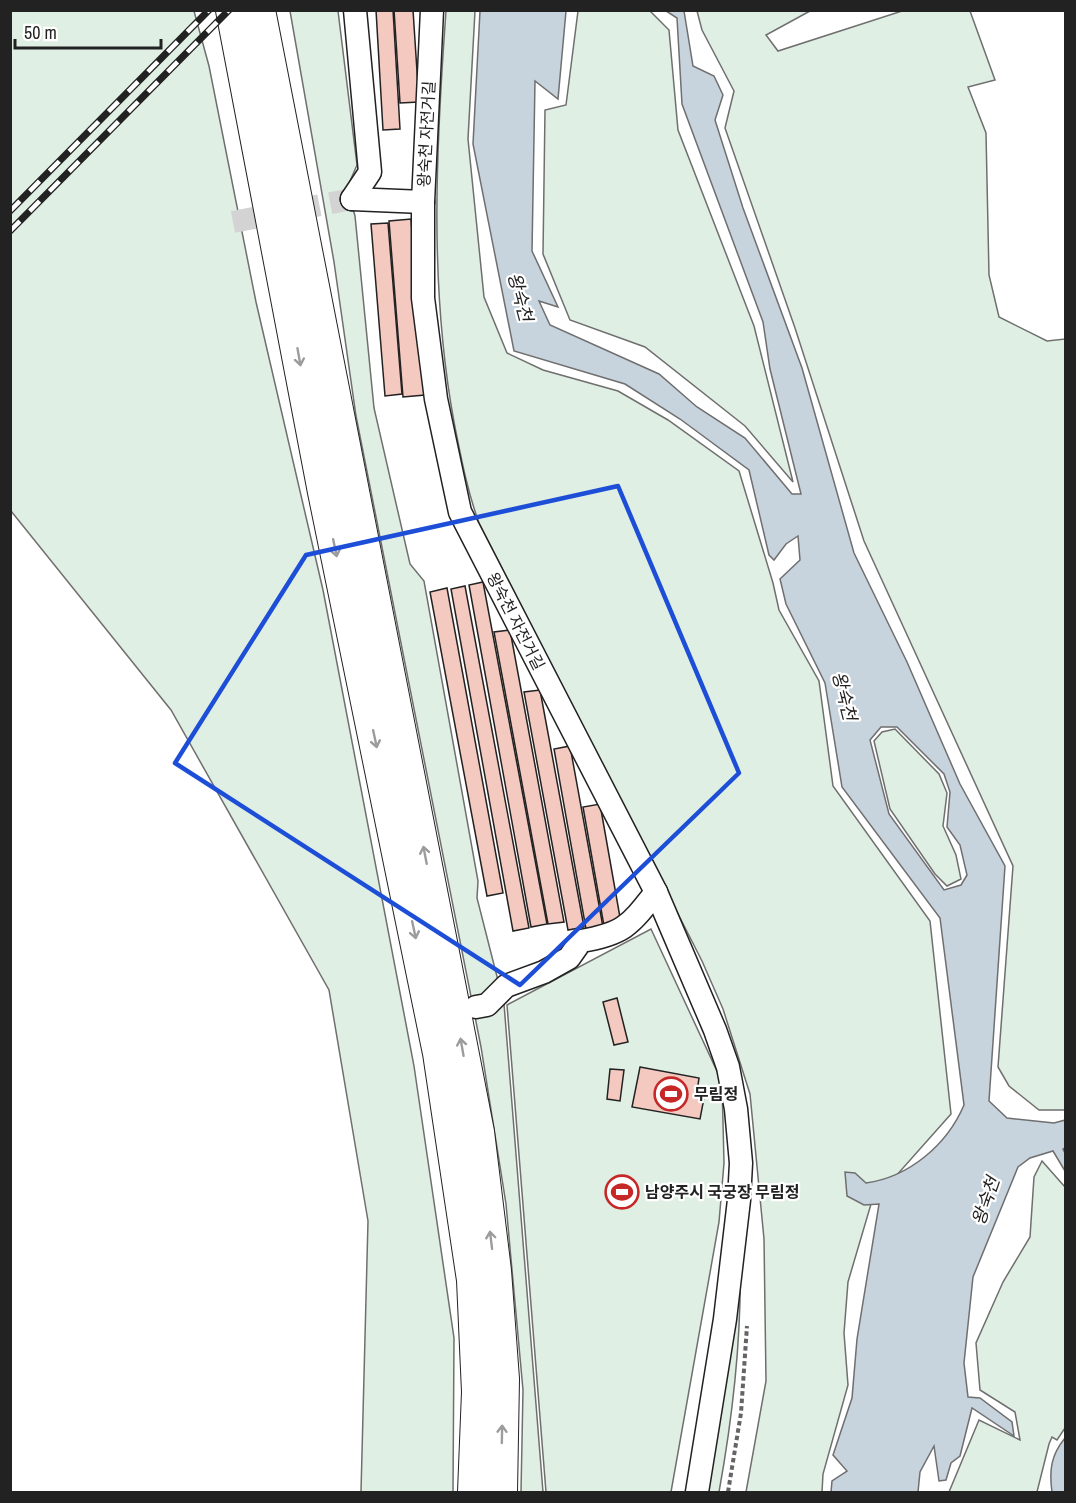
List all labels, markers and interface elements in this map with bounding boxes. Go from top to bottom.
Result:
scale bar [15,12,160,50]
text: 50 m [24,20,57,45]
street label: 왕숙천 자전거길 [412,80,440,188]
water label: 왕숙천 [502,270,540,326]
one-way arrow [294,346,305,366]
one-way arrow [330,538,342,557]
street label: 왕숙천 자전거길 [482,568,550,674]
water label: 왕숙천 [826,669,863,725]
one-way arrow [370,729,381,748]
one-way arrow [419,846,430,866]
one-way arrow [409,920,420,939]
one-way arrow [456,1037,467,1057]
sports icon: 무림정 [653,1076,689,1112]
place label: 무림정 [694,1083,738,1105]
water label: 왕숙천 [966,1171,1006,1228]
sports icon: 남양주시 국궁장 무림정 [604,1174,640,1210]
place label: 남양주시 국궁장 무림정 [645,1181,800,1203]
one-way arrow [485,1230,496,1250]
one-way arrow [496,1425,508,1445]

